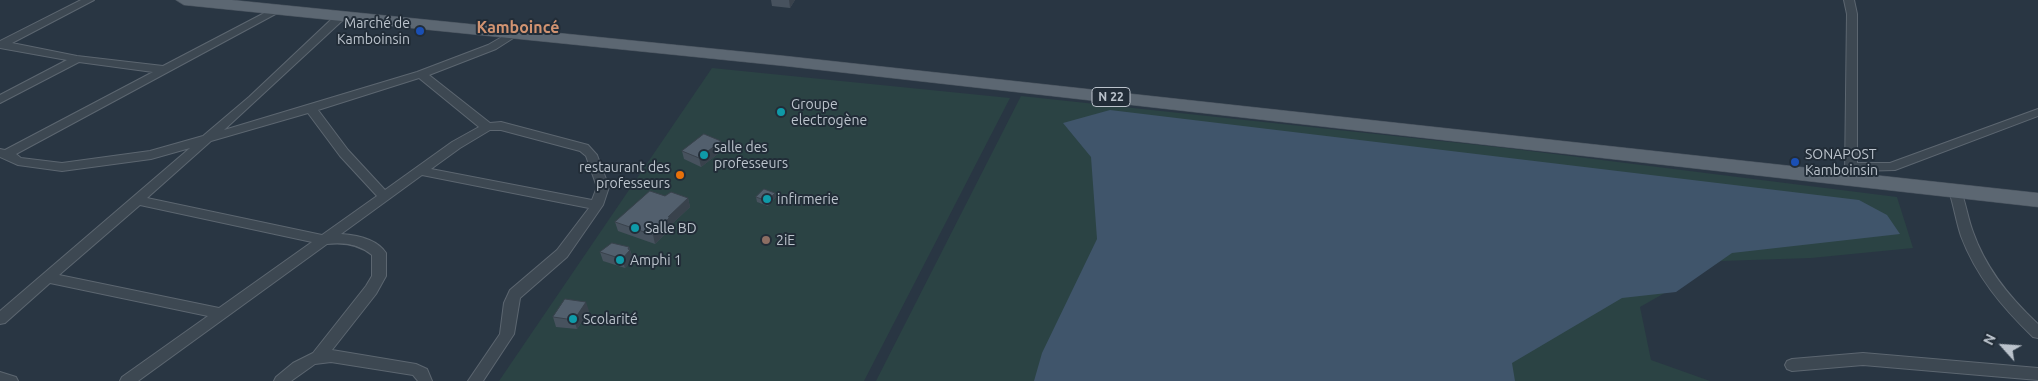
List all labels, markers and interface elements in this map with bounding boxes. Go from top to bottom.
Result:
place label: Marché de Kamboinsin [337,15,410,48]
district label: Kamboincé [477,18,559,38]
marker: Marché de Kamboinsin [414,25,426,37]
road number: N 22 [1092,88,1130,106]
place label: Groupe electrogène [791,96,867,128]
marker: Groupe electrogène [775,106,787,118]
place label: salle des professeurs [714,139,788,172]
place label: SONAPOST Kamboinsin [1805,146,1878,178]
marker: salle des professeurs [698,149,710,161]
marker: SONAPOST Kamboinsin [1789,156,1801,168]
place label: restaurant des professeurs [579,159,670,192]
marker: restaurant des professeurs [674,169,686,181]
place label: infirmerie [777,191,839,207]
marker: infirmerie [761,193,773,205]
place label: Salle BD [645,220,697,236]
marker: Salle BD [629,222,641,234]
place label: 2iE [776,232,795,248]
marker: 2iE [760,234,772,246]
place label: Amphi 1 [630,252,682,268]
marker: Amphi 1 [614,254,626,266]
place label: Scolarité [583,311,638,327]
marker: Scolarité [567,313,579,325]
north arrow [1978,321,2028,371]
text: N [1980,331,1999,348]

